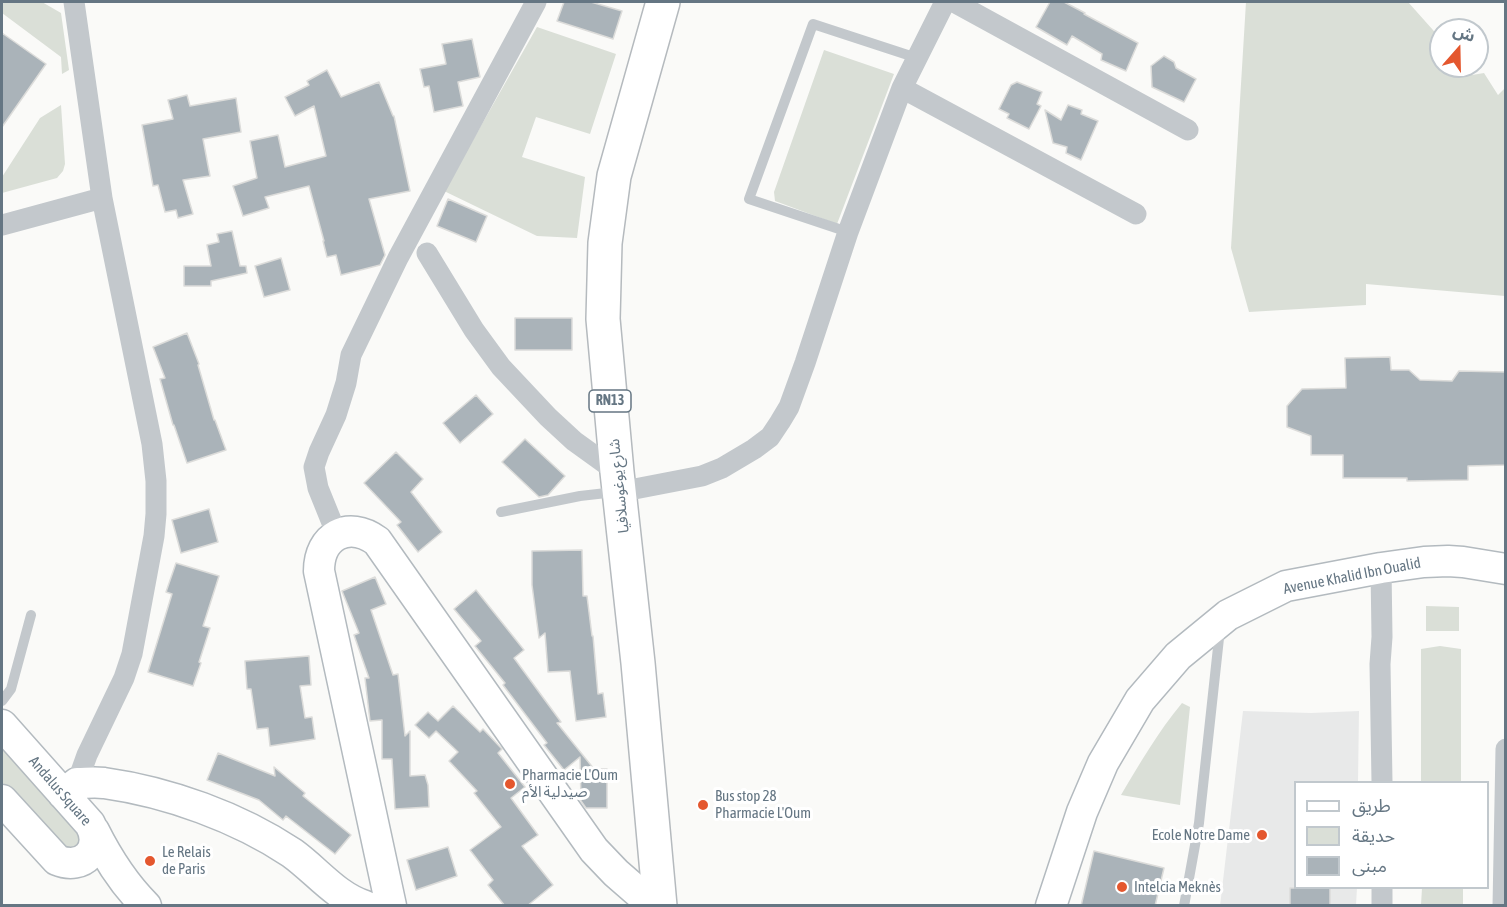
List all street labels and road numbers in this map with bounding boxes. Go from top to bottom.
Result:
road number: RN13 [589,390,631,412]
street label: شارع يوغوسلافيا [605,438,633,534]
street label: Avenue Khalid Ibn Oualid [1282,554,1422,598]
street label: Andalus Square [25,753,95,829]

